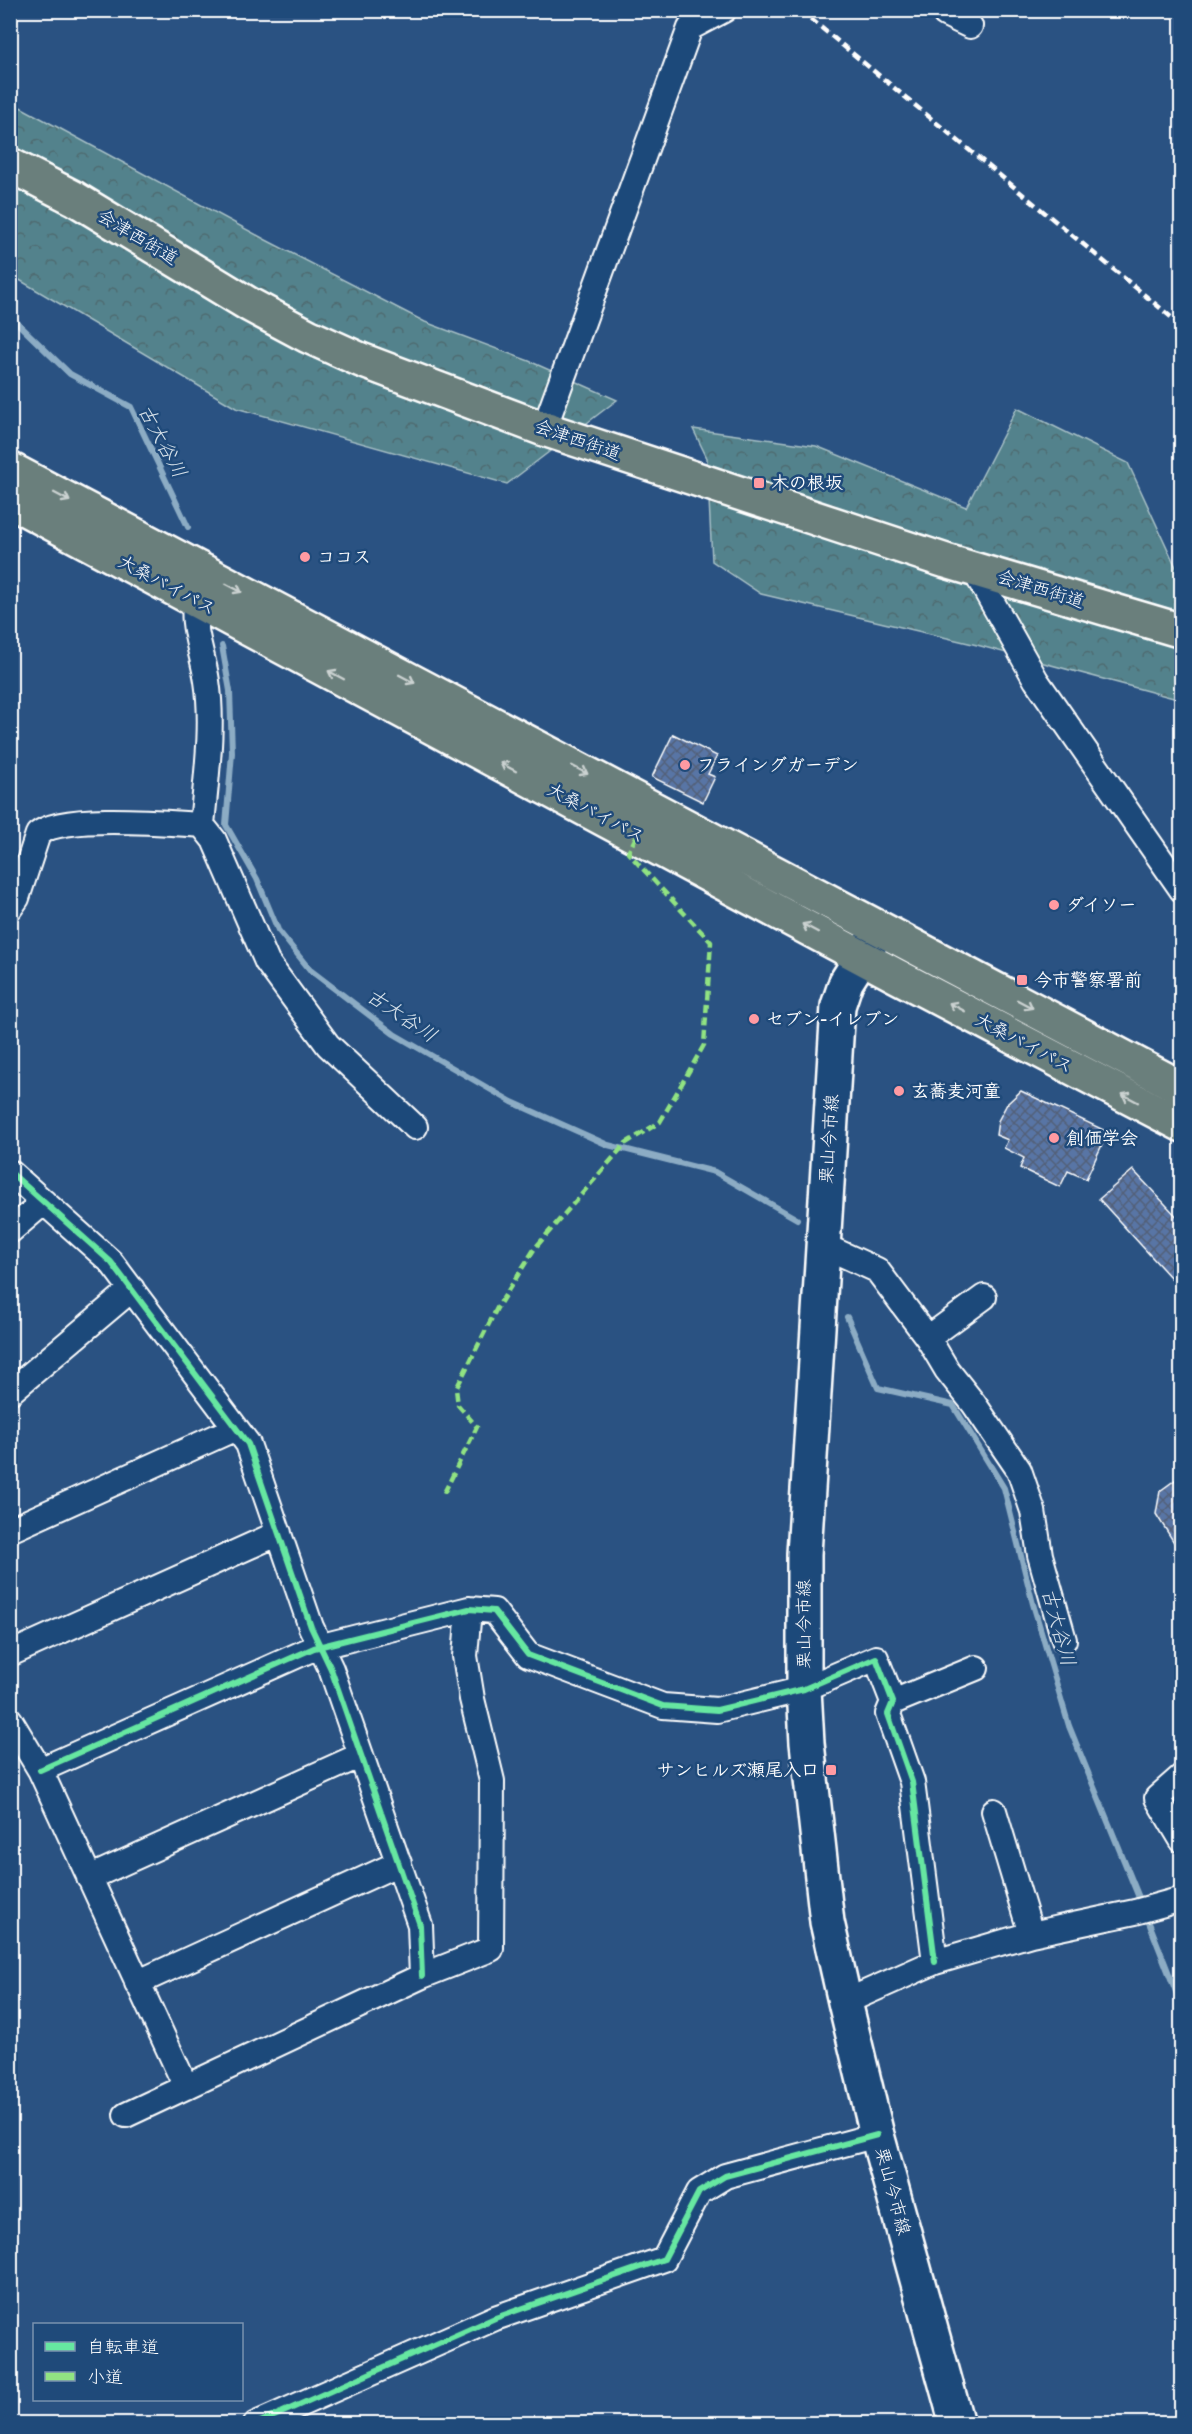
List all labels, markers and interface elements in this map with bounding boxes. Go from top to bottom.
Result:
street label: 会津西街道 [94,205,182,270]
water label: 古大谷川 [134,401,191,482]
street label: 会津西街道 [532,416,624,465]
place label: 木の根坂 [771,473,843,494]
marker: 木の根坂 [752,476,766,490]
one-way arrow [53,491,71,503]
place label: ココス [317,547,371,568]
marker: ココス [298,550,312,564]
street label: 大桑バイパス [114,551,219,620]
street label: 会津西街道 [995,566,1087,613]
one-way arrow [225,583,243,594]
one-way arrow [328,669,345,681]
one-way arrow [398,673,415,685]
place label: フライングガーデン [697,755,859,776]
marker: フライングガーデン [678,758,692,772]
one-way arrow [500,760,518,772]
one-way arrow [570,764,588,776]
street label: 大桑バイパス [543,779,648,848]
place label: ダイソー [1066,895,1136,916]
marker: ダイソー [1047,898,1061,912]
one-way arrow [802,922,819,934]
place label: 今市警察署前 [1034,970,1142,991]
marker: 今市警察署前 [1015,973,1029,987]
water label: 古大谷川 [362,984,441,1047]
one-way arrow [1016,998,1033,1010]
one-way arrow [948,1001,966,1013]
place label: セブン-イレブン [766,1009,899,1030]
street label: 大桑バイパス [971,1009,1076,1078]
marker: セブン-イレブン [747,1012,761,1026]
place label: 玄蕎麦河童 [911,1081,1001,1102]
marker: 玄蕎麦河童 [892,1084,906,1098]
one-way arrow [1121,1091,1139,1103]
street label: 栗山今市線 [816,1093,843,1185]
place label: 創価学会 [1066,1128,1138,1149]
marker: 創価学会 [1047,1131,1061,1145]
street label: 栗山今市線 [794,1579,815,1669]
water label: 古大谷川 [1037,1586,1080,1669]
place label: サンヒルズ瀬尾入口 [657,1760,819,1781]
marker: サンヒルズ瀬尾入口 [824,1763,838,1777]
street label: 栗山今市線 [871,2145,914,2237]
legend [33,2323,243,2401]
text: 自転車道 [87,2337,159,2358]
text: 小道 [87,2367,123,2388]

